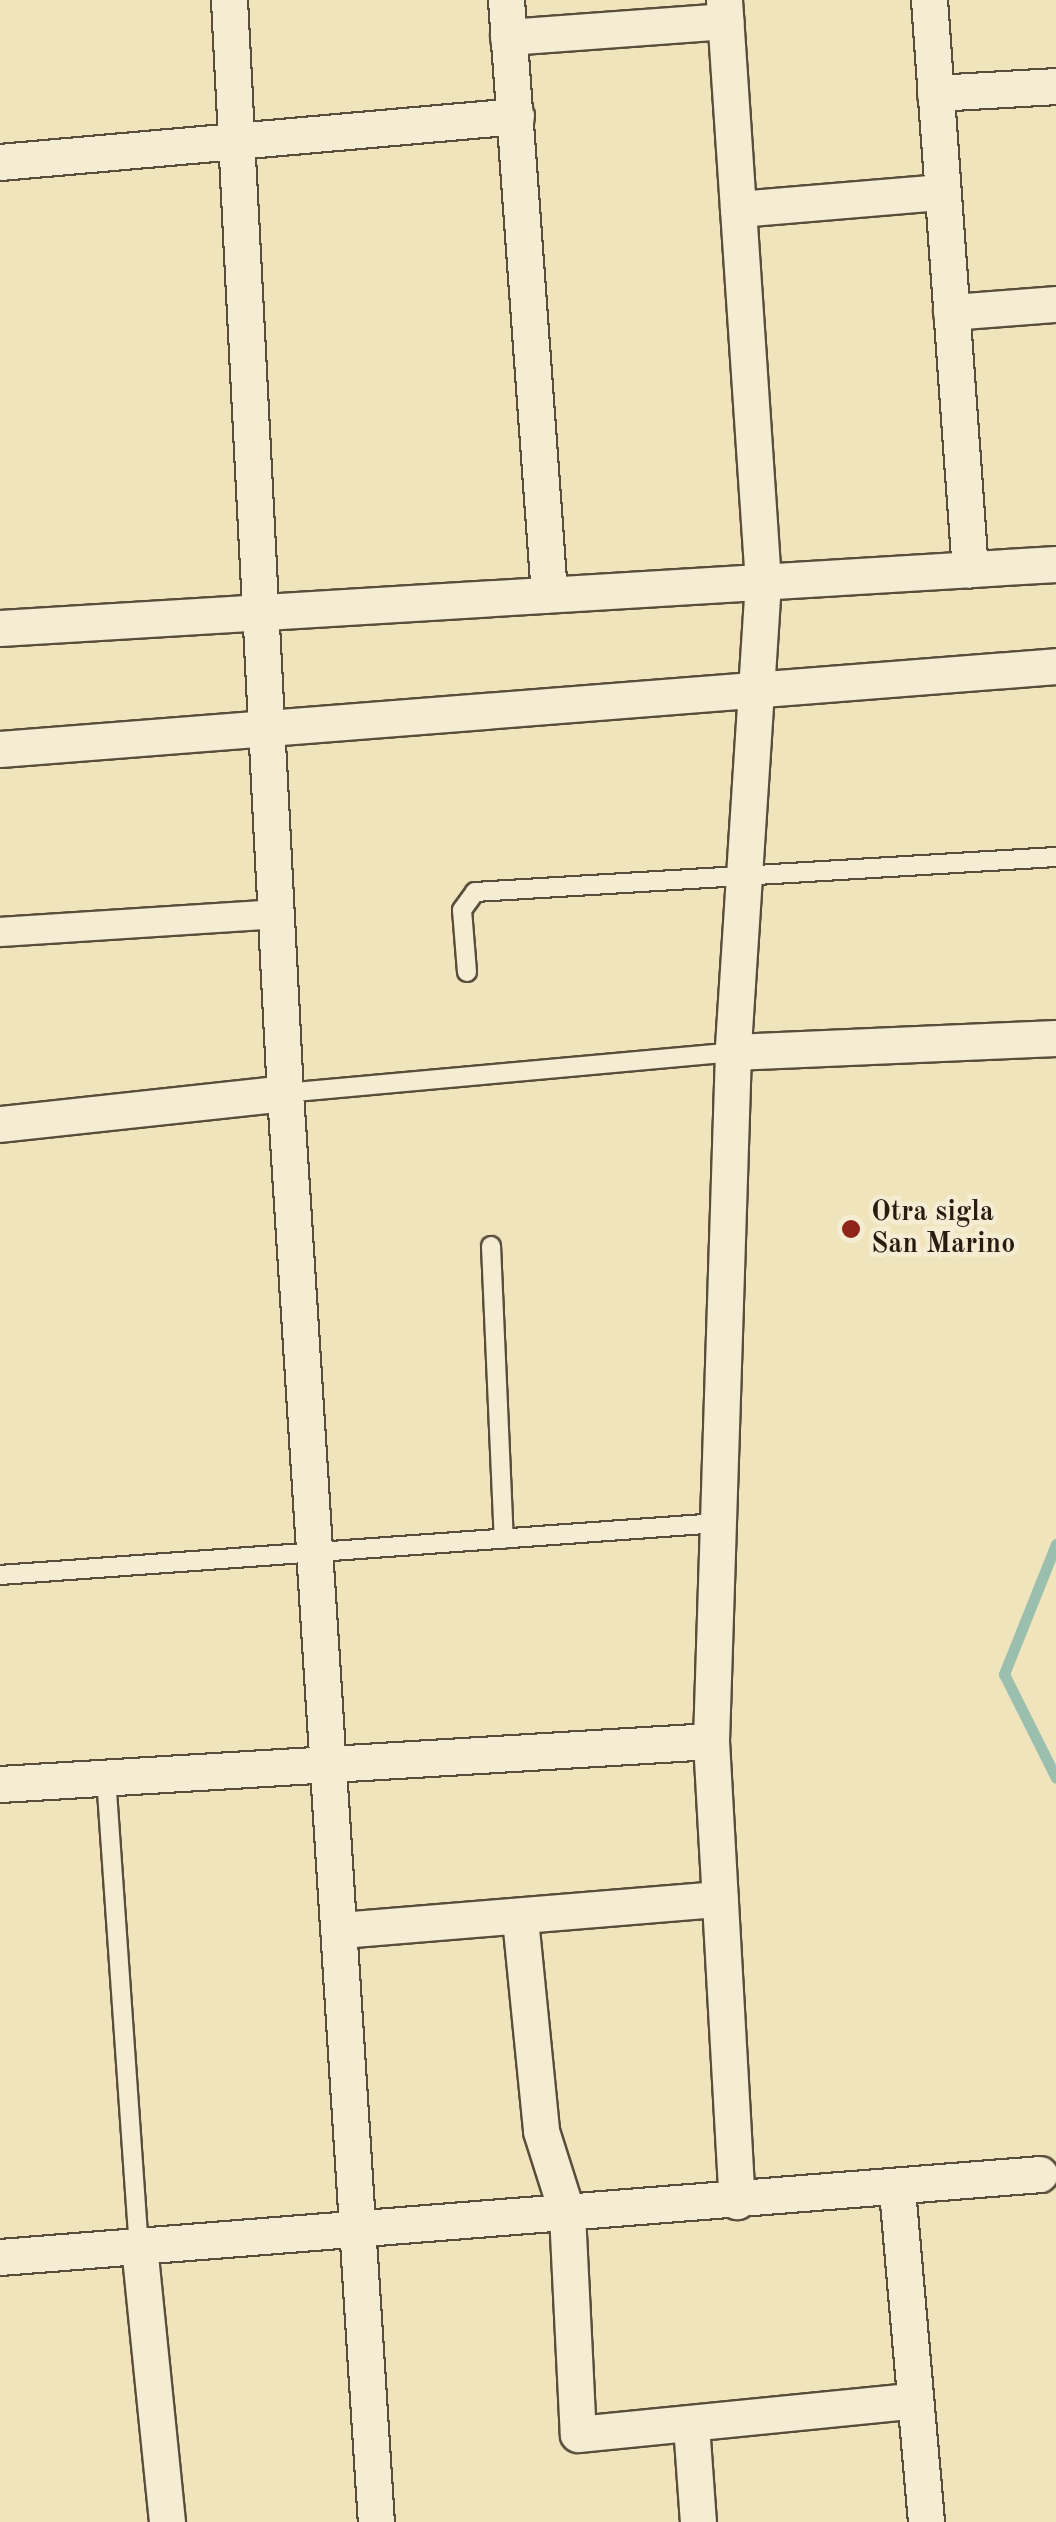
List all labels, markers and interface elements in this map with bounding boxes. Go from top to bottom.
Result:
place label: Otra sigla San Marino [871,1196,1015,1262]
marker: Otra sigla San Marino [840,1218,862,1240]

